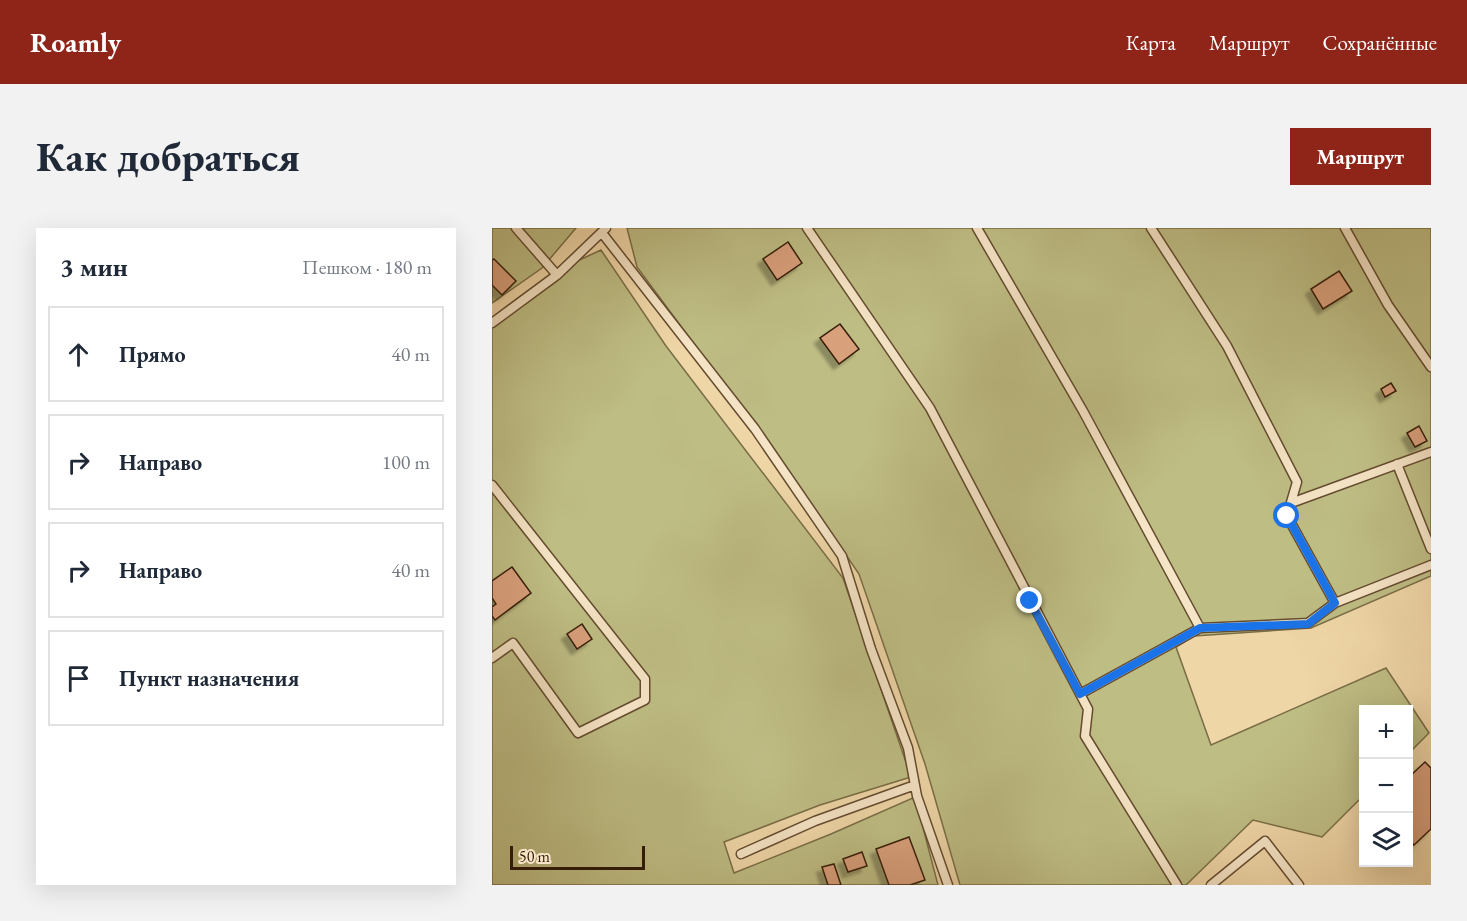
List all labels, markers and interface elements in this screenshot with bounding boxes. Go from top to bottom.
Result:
text: Roamly [30,24,121,60]
text: Карта [1126,29,1176,56]
text: Маршрут [1209,29,1290,56]
text: Сохранённые [1323,29,1437,56]
button: Маршрут [1290,128,1431,185]
text: Как добраться [36,129,300,184]
text: 3 мин [60,250,128,284]
text: Пешком · 180 m [302,254,432,280]
icon: ahead [62,338,95,371]
text: Прямо [119,340,186,369]
text: 40 m [391,341,430,367]
icon: right [62,446,95,479]
text: Направо [119,448,202,477]
text: 100 m [382,449,430,475]
route start [1273,502,1299,528]
icon: right [62,554,95,587]
text: Направо [119,556,202,585]
text: 40 m [391,557,430,583]
route end [1016,587,1042,613]
icon: arrive [62,662,95,695]
text: Пункт назначения [119,664,299,693]
map controls [1359,705,1413,867]
button: + [1359,705,1413,759]
button: − [1359,759,1413,813]
button: layers [1359,813,1413,867]
scale bar [510,843,645,870]
text: 50 m [519,846,550,867]

